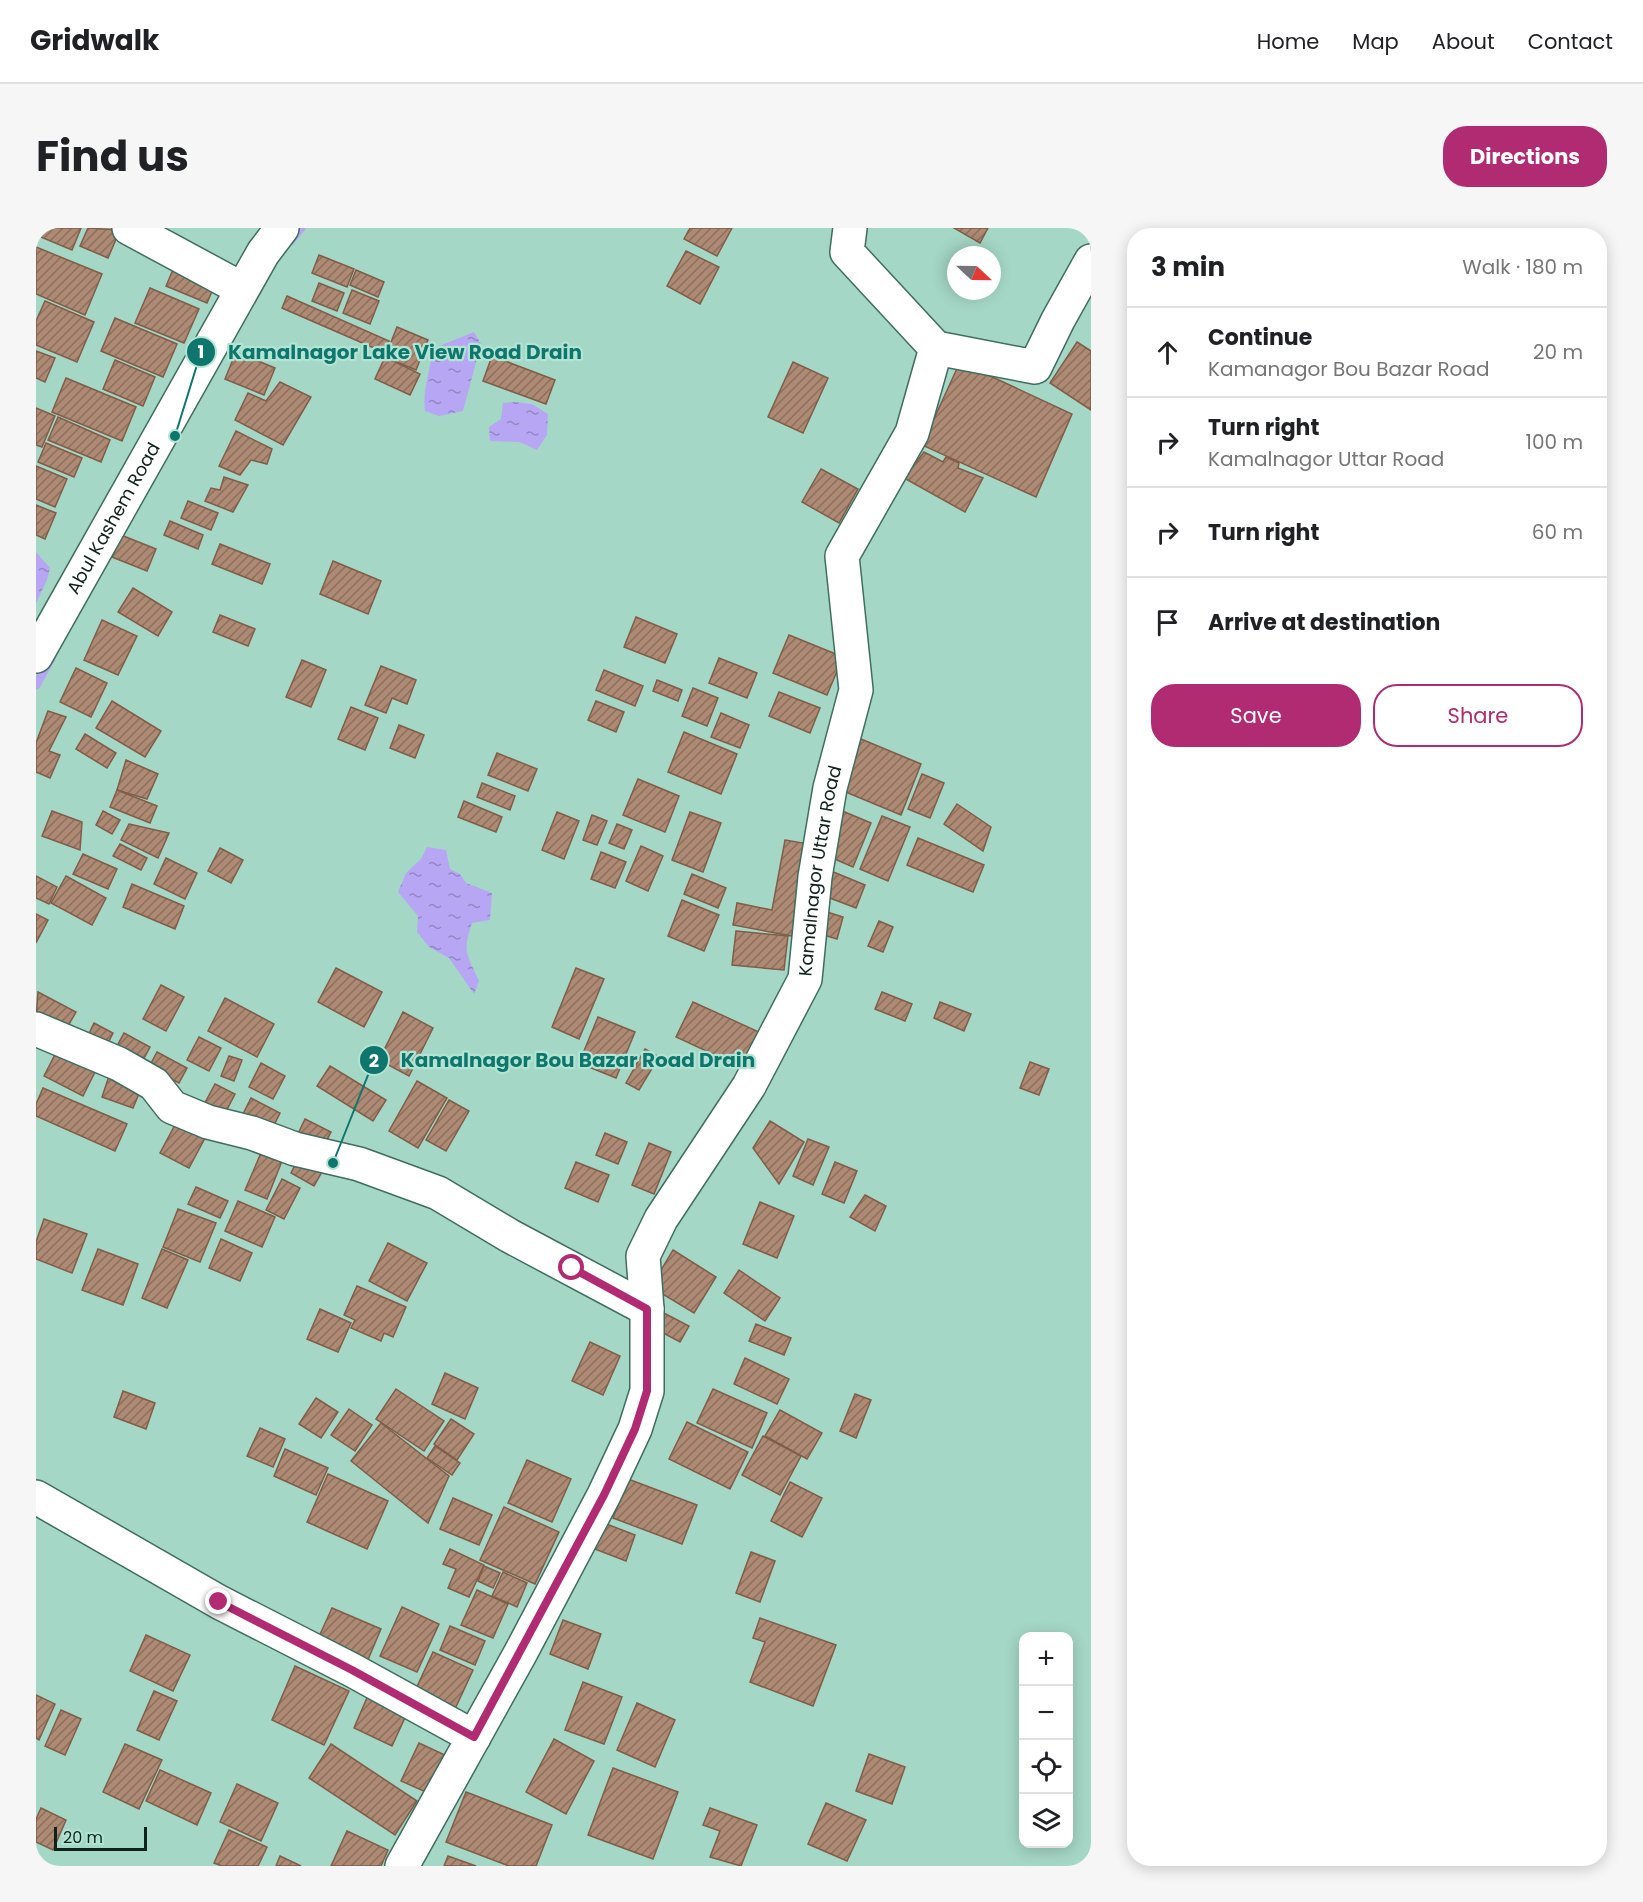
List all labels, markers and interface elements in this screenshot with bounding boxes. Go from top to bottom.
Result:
text: Gridwalk [30,21,159,60]
text: Home [1257,27,1319,56]
text: Map [1352,27,1399,56]
text: About [1432,27,1495,56]
text: Contact [1528,27,1613,56]
button: Directions [1443,126,1607,187]
text: Find us [36,127,189,186]
north arrow [947,246,1001,300]
text: 3 min [1151,249,1225,285]
text: Walk · 180 m [1462,253,1583,281]
text: Continue [1208,322,1312,353]
callout: Kamalnagor Lake View Road Drain [186,333,594,371]
icon: ahead [1151,336,1184,369]
text: Kamalnagor Lake View Road Drain [228,338,582,366]
text: 20 m [1533,338,1583,366]
text: 1 [198,339,204,364]
text: Kamanagor Bou Bazar Road [1208,355,1489,383]
text: Turn right [1208,412,1319,443]
icon: right [1151,426,1184,459]
text: 100 m [1526,428,1583,456]
street label: Abul Kashem Road [60,438,166,598]
text: Kamalnagor Uttar Road [1208,445,1444,473]
icon: right [1151,516,1184,549]
text: Turn right [1208,517,1319,548]
text: 60 m [1532,518,1583,546]
icon: arrive [1151,606,1184,639]
text: Arrive at destination [1208,607,1440,638]
button: Save [1151,684,1361,747]
button: Share [1373,684,1583,747]
street label: Kamalnagor Uttar Road [792,763,847,977]
callout: Kamalnagor Bou Bazar Road Drain [359,1041,767,1079]
text: Kamalnagor Bou Bazar Road Drain [401,1046,755,1074]
text: 2 [369,1048,379,1073]
route start [558,1254,584,1280]
route end [205,1588,231,1614]
map controls [1019,1632,1073,1848]
button: + [1019,1632,1073,1686]
button: − [1019,1686,1073,1740]
button: locate [1019,1740,1073,1794]
button: layers [1019,1794,1073,1848]
scale bar [54,1824,147,1852]
text: 20 m [63,1826,103,1849]

